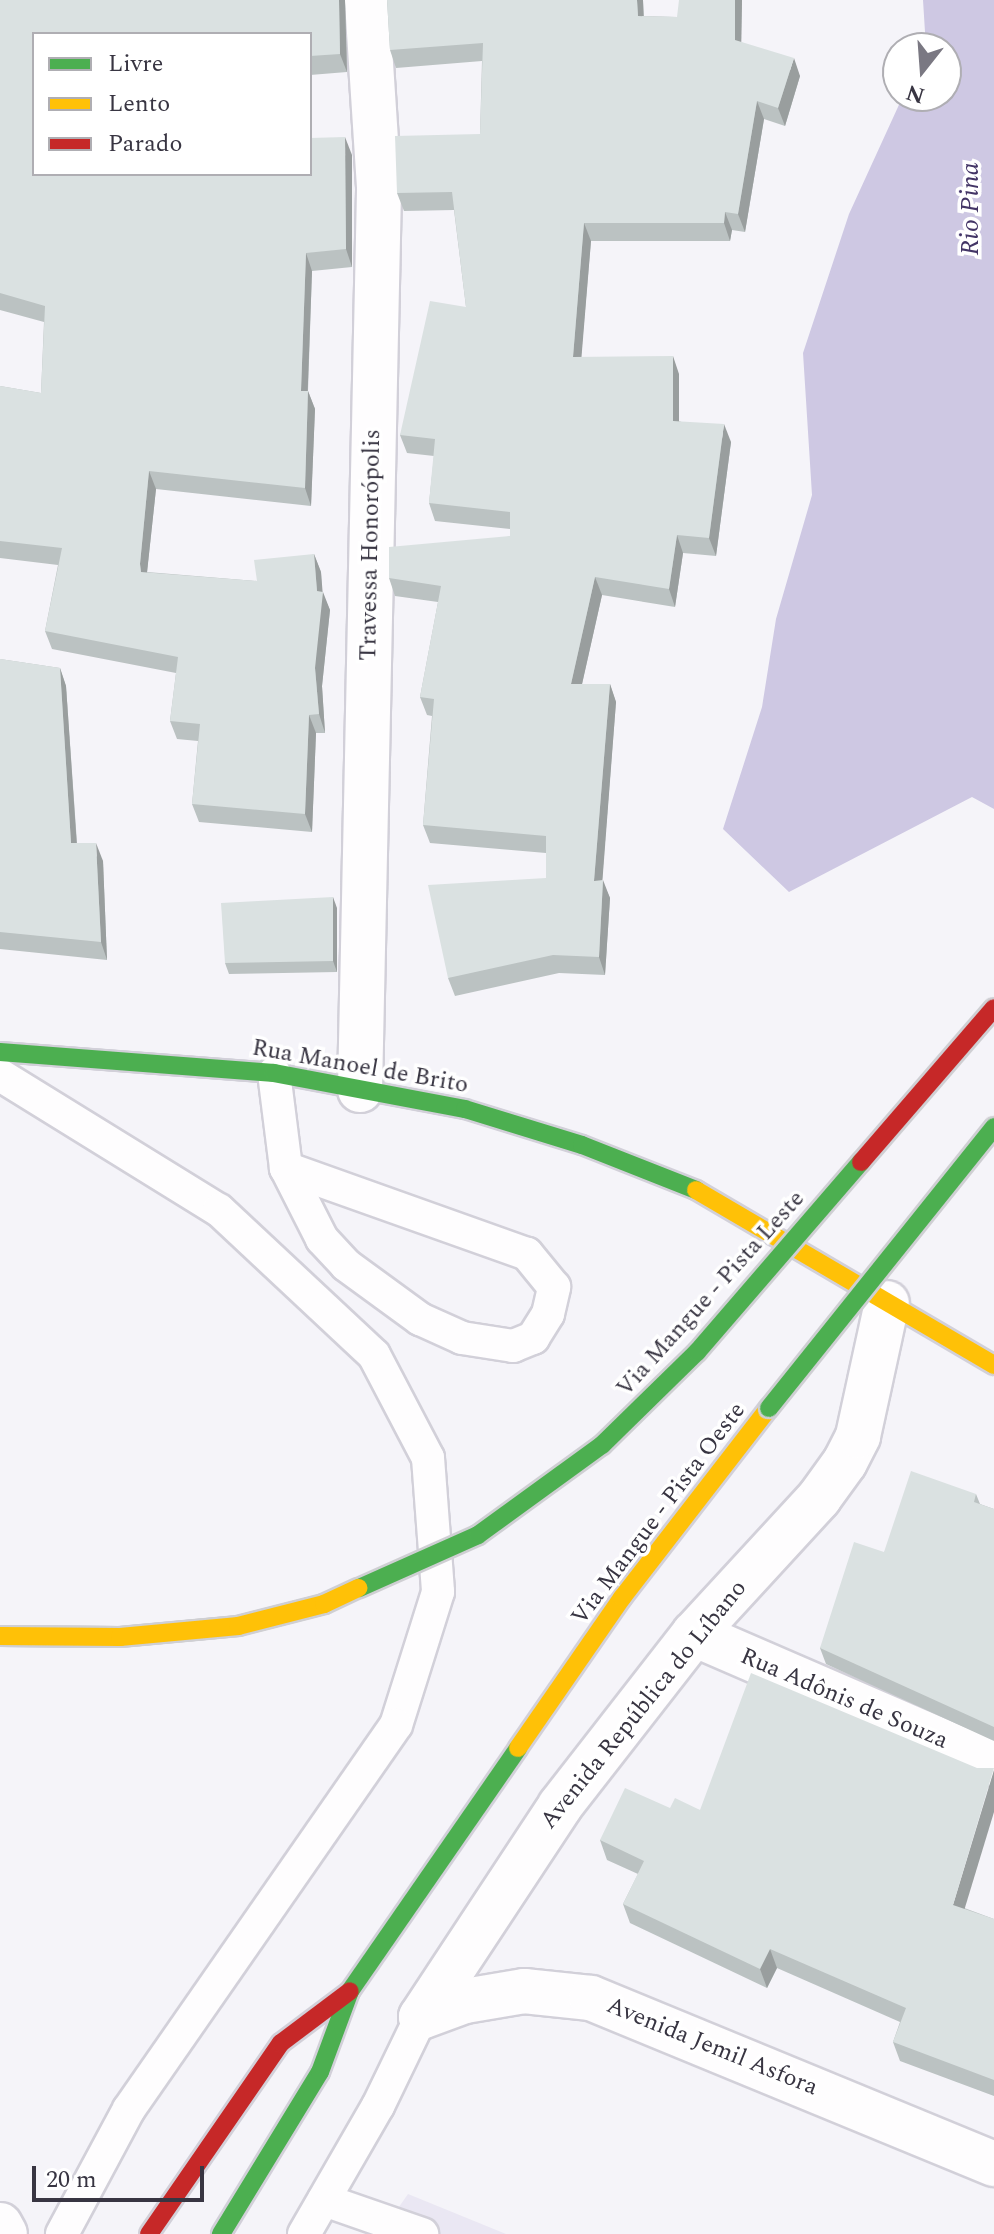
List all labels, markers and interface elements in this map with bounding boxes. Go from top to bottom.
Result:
legend [32,32,312,176]
north arrow [882,32,962,112]
text: Livre [108,46,163,82]
text: N [902,75,929,112]
text: Lento [108,86,170,122]
text: Parado [108,126,182,162]
water label: Rio Pina [955,162,987,256]
street label: Travessa Honorópolis [355,429,387,661]
street label: Rua Manoel de Brito [250,1034,470,1100]
street label: Via Mangue - Pista Leste [611,1185,811,1403]
street label: Via Mangue - Pista Oeste [566,1397,752,1631]
street label: Avenida República do Líbano [535,1575,753,1835]
street label: Rua Adônis de Souza [736,1642,952,1756]
street label: Avenida Jemil Asfora [602,1991,822,2103]
scale bar [36,2150,208,2200]
text: 20 m [46,2162,97,2198]

